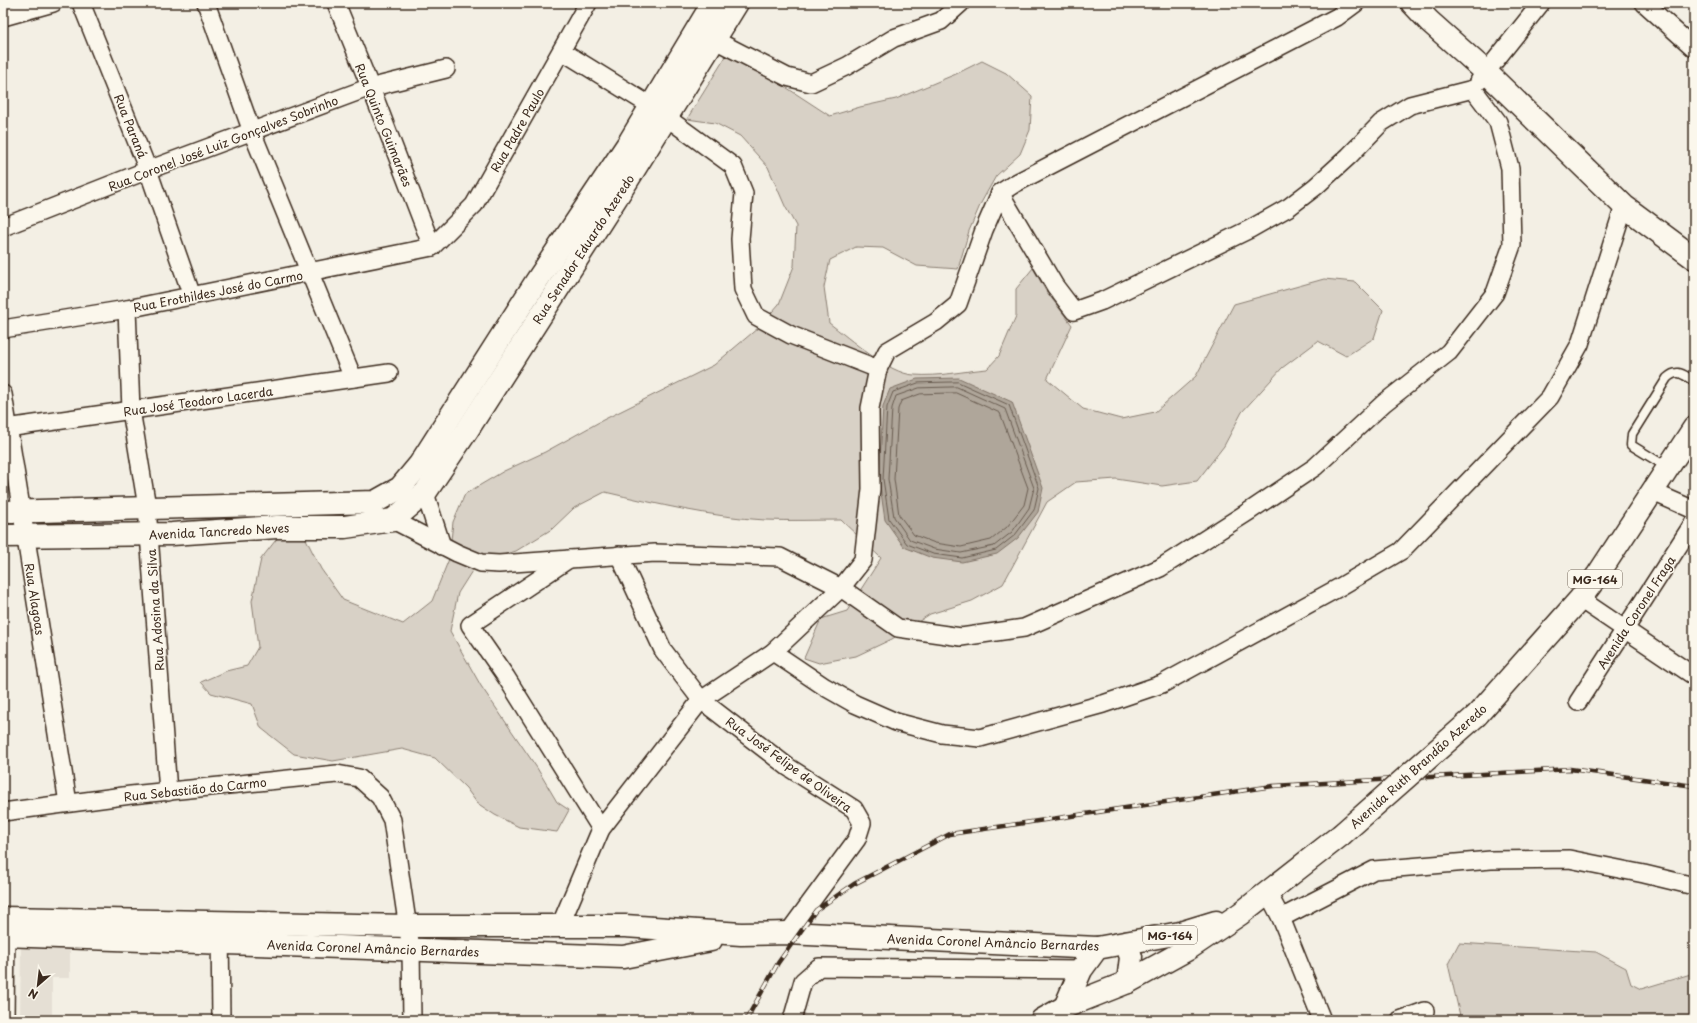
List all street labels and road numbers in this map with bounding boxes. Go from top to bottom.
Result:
street label: Rua Quinto Guimarães [351,61,417,190]
street label: Rua Padre Paulo [486,84,549,175]
street label: Rua Coronel José Luiz Gonçalves Sobrinho [106,91,341,195]
street label: Rua Paraná [110,91,152,161]
street label: Rua Senador Eduardo Azeredo [528,170,638,327]
street label: Rua Erothildes José do Carmo [132,266,305,316]
street label: Rua José Teodoro Lacerda [122,382,274,420]
street label: Avenida Tancredo Neves [148,518,290,544]
street label: Rua Adosina da Silva [142,548,168,672]
street label: Avenida Coronel Fraga [1593,552,1680,672]
street label: Rua Alagoas [20,562,50,637]
road number: MG-164 [1568,570,1622,588]
street label: Avenida Ruth Brandão Azeredo [1346,699,1491,832]
street label: Rua José Felipe de Oliveira [722,712,856,816]
street label: Rua Sebastião do Carmo [123,773,268,805]
road number: MG-164 [1143,926,1197,944]
street label: Avenida Coronel Amâncio Bernardes [887,929,1100,955]
street label: Avenida Coronel Amâncio Bernardes [267,935,480,961]

